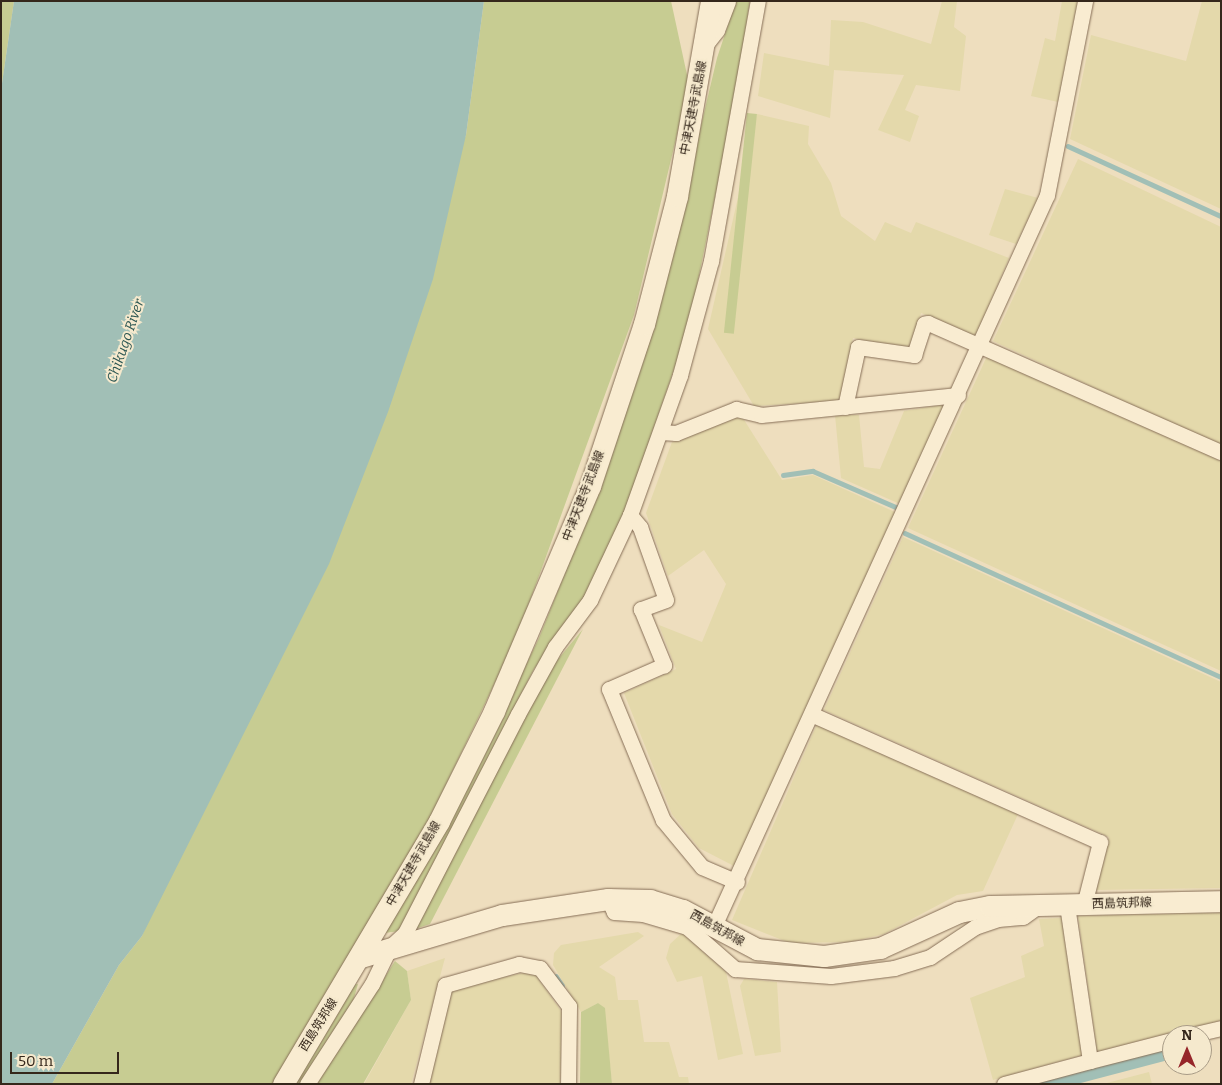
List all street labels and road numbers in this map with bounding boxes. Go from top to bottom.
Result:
street label: 中津天建寺武島線 [678,60,710,156]
street label: 中津天建寺武島線 [560,449,608,543]
street label: 中津天建寺武島線 [384,819,444,909]
street label: 西島筑邦線 [1092,896,1152,912]
street label: 西島筑邦線 [687,908,747,950]
street label: 西島筑邦線 [297,996,341,1054]

